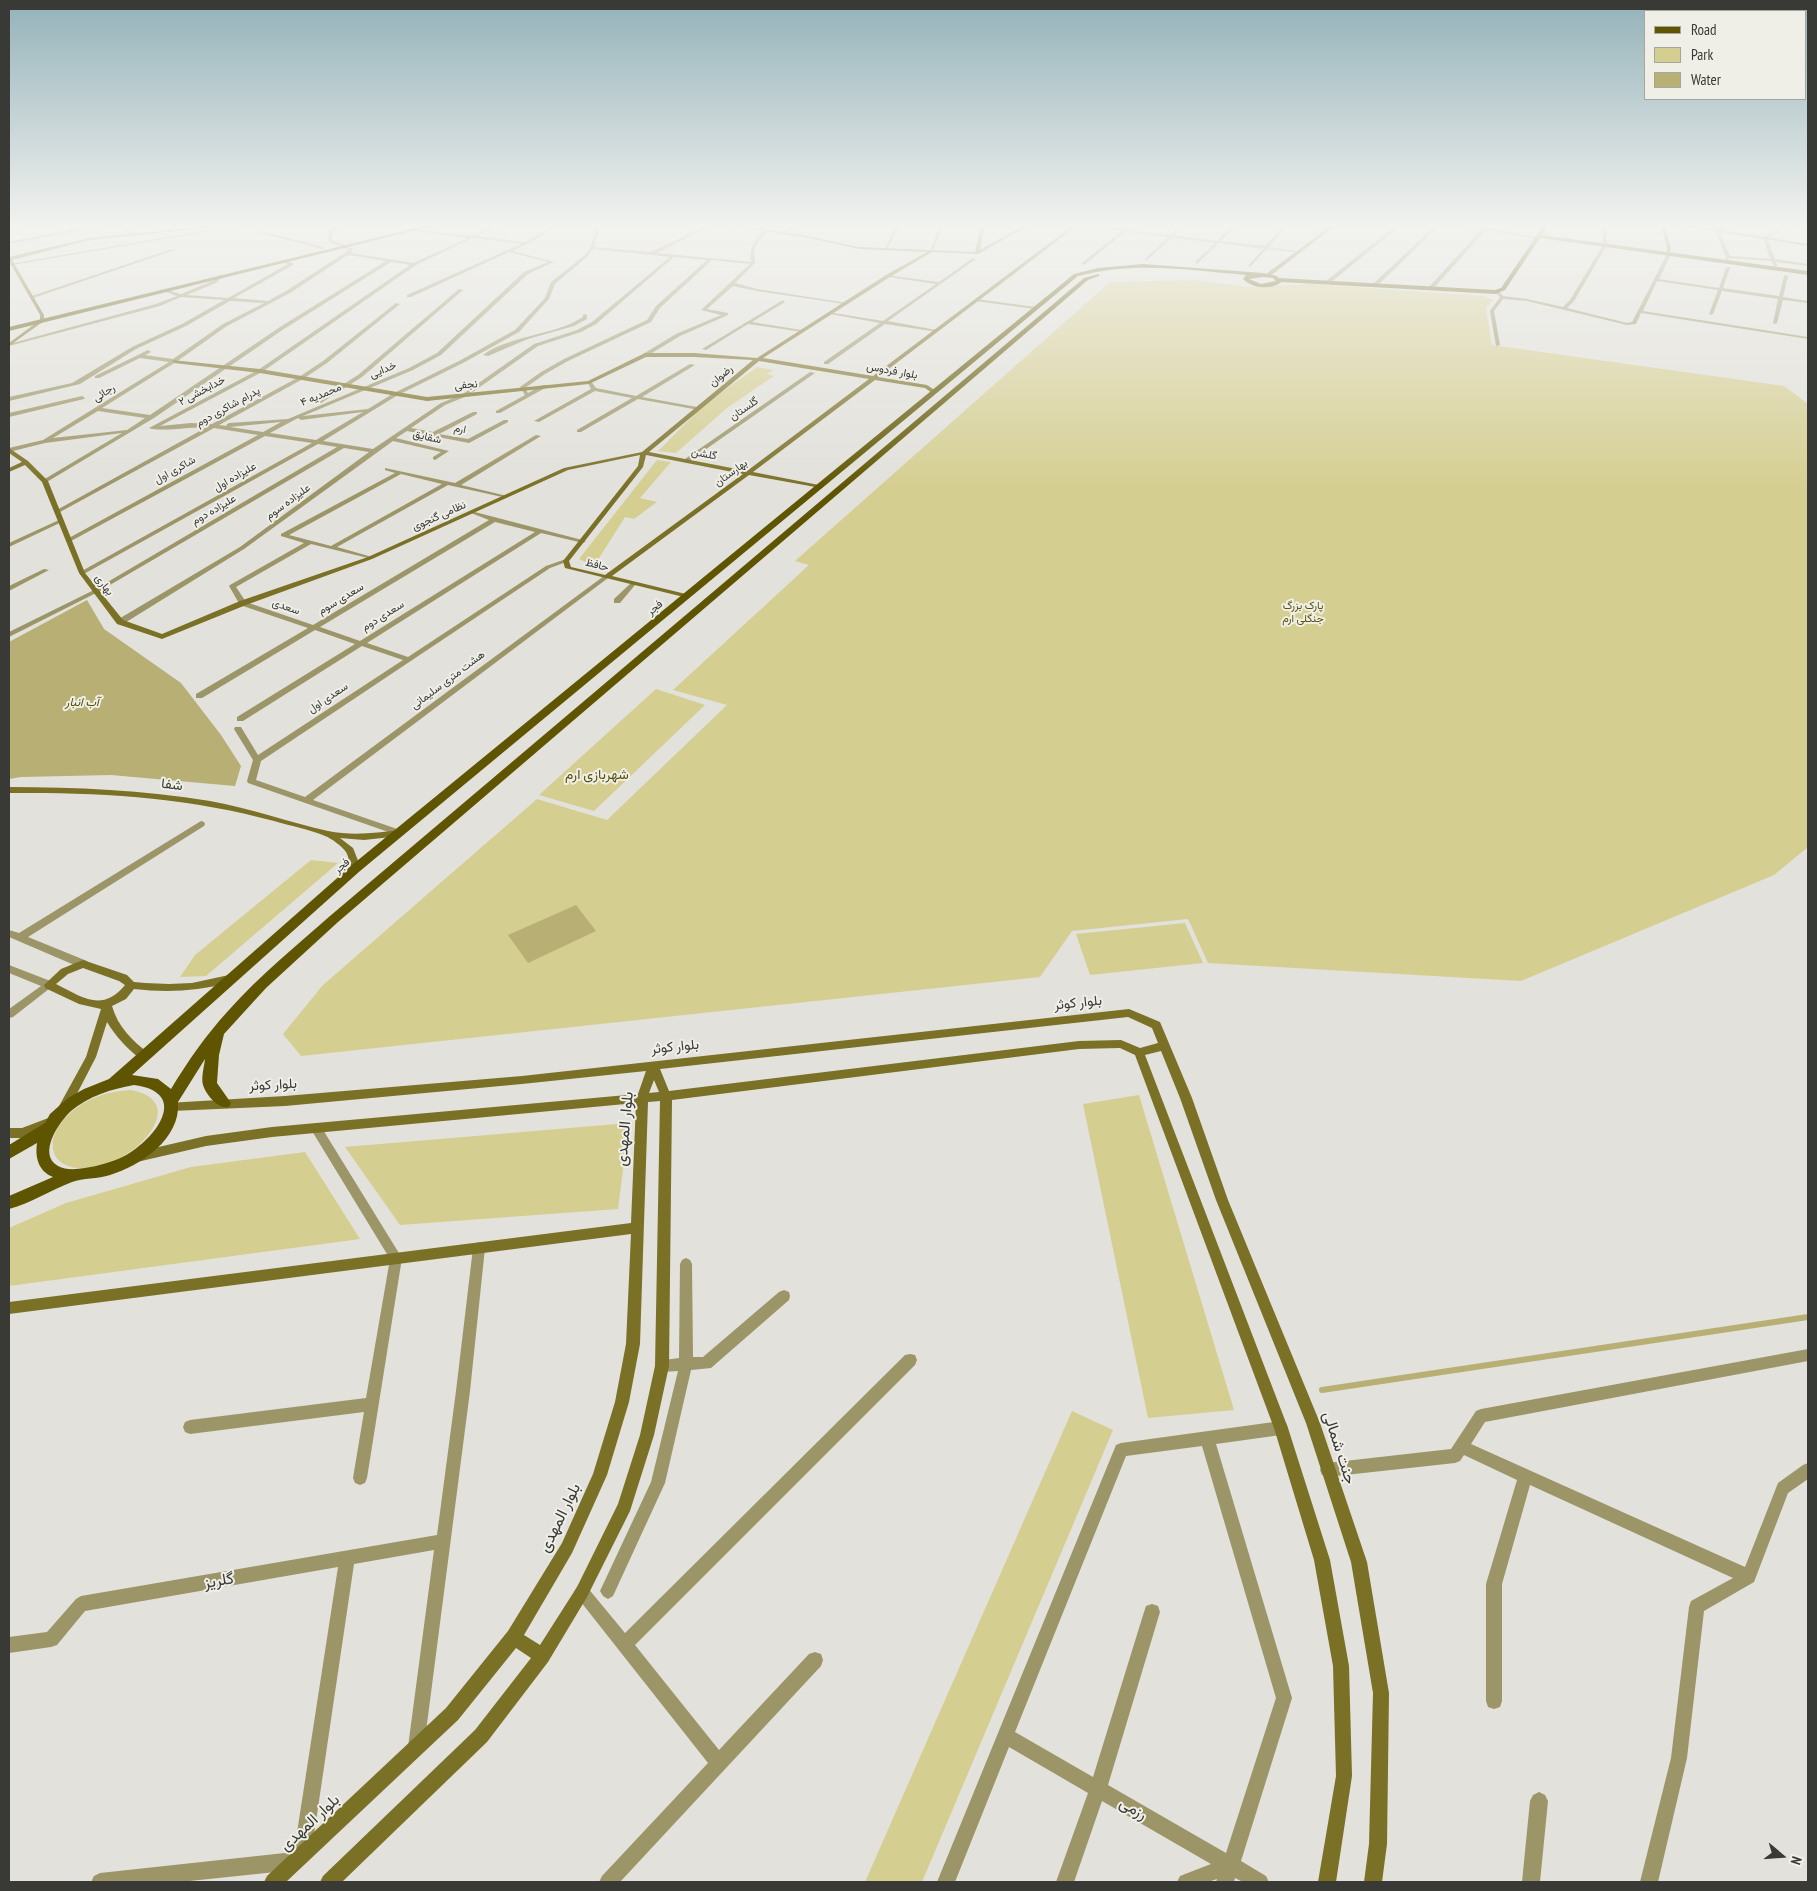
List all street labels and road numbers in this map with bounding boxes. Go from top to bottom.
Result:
street label: خدایی [368,359,398,381]
street label: بلوار فردوس [865,360,919,382]
street label: رضوان [706,362,736,390]
street label: خدابخشی ۲ [176,373,228,409]
street label: نجفی [454,377,478,393]
street label: محمدیه ۴ [299,380,343,410]
street label: رجائی [90,381,118,405]
street label: پدرام شاکری دوم [194,384,262,430]
street label: گلستان [727,394,761,424]
street label: ارم [453,421,467,437]
street label: شقایق [411,427,443,447]
street label: گلشن [690,445,718,463]
street label: شاکری اول [152,453,198,487]
street label: بهارستان [712,457,750,489]
street label: علیزاده اول [211,460,259,494]
street label: علیزاده سوم [263,481,313,523]
street label: علیزاده دوم [189,492,239,528]
street label: نظامی گنجوی [410,498,468,534]
street label: حافظ [584,556,610,574]
street label: بهاری [92,572,116,598]
street label: سعدی سوم [316,580,366,618]
street label: سعدی [270,596,302,618]
street label: سعدی دوم [359,598,407,634]
street label: فجر [644,598,666,618]
street label: هشت متری سلیمانی [408,648,488,712]
street label: سعدی اول [305,680,351,716]
street label: شفا [160,775,184,795]
street label: فجر [331,856,353,876]
street label: بلوار کوثر [1053,992,1103,1014]
street label: بلوار کوثر [650,1036,700,1058]
street label: بلوار کوثر [249,1075,297,1095]
street label: بلوار المهدی [612,1091,638,1167]
street label: جنت شمالی [1318,1409,1360,1487]
street label: بلوار المهدی [535,1480,585,1556]
street label: گلریز [203,1569,235,1593]
street label: بلوار المهدی [276,1790,344,1856]
street label: رزمی [1116,1794,1150,1824]

